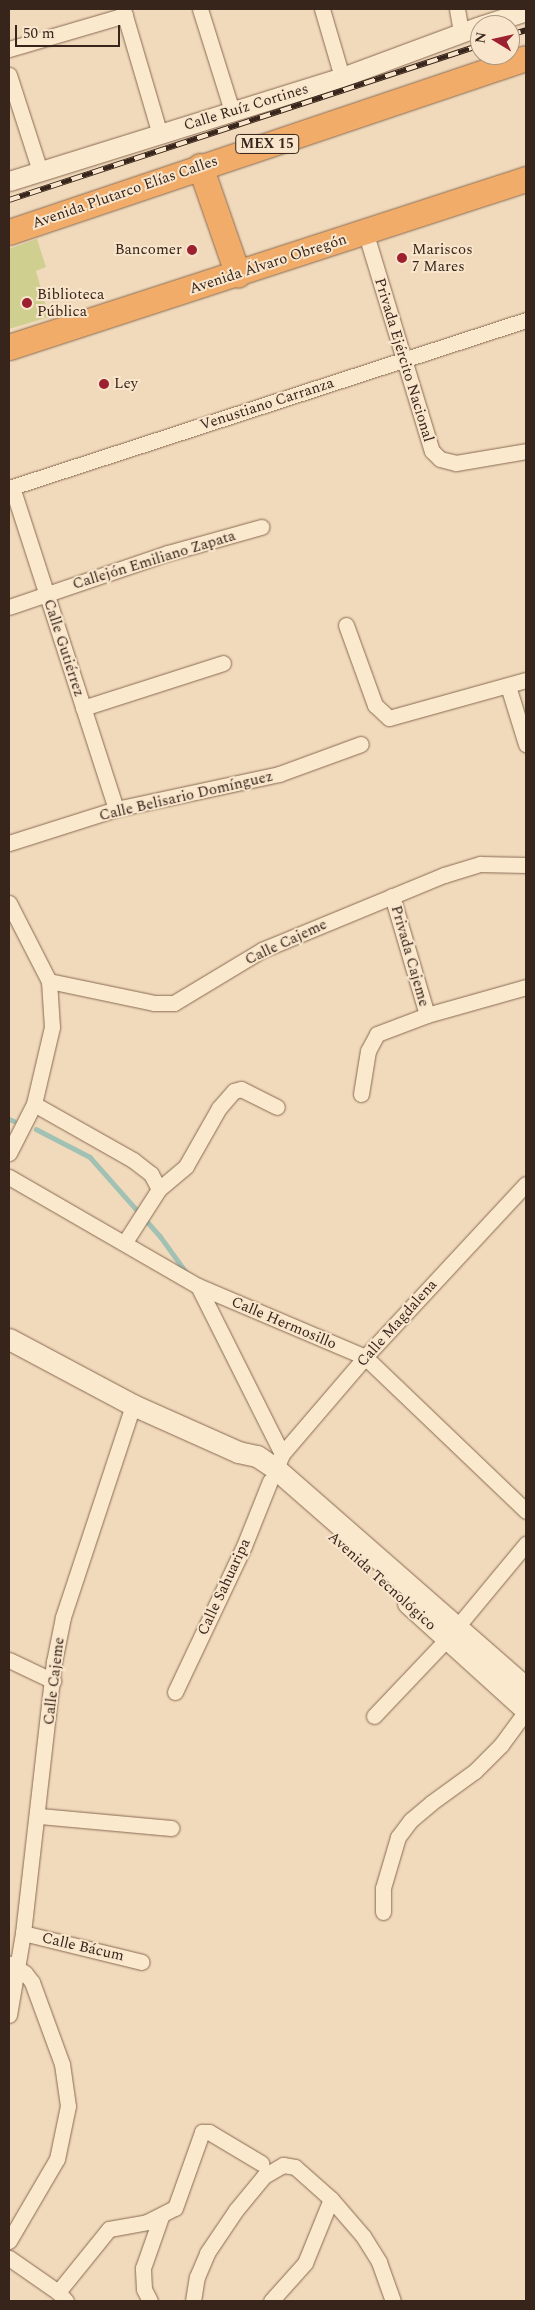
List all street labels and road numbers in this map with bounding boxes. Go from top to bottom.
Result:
street label: Calle Ruíz Cortines [181,79,311,135]
road number: MEX 15 [234,132,300,156]
street label: Avenida Plutarco Elías Calles [30,152,220,232]
street label: Avenida Álvaro Obregón [187,230,349,298]
street label: Privada Ejército Nacional [370,276,438,444]
street label: Venustiano Carranza [198,374,336,434]
street label: Callejón Emiliano Zapata [70,527,238,593]
street label: Calle Gutiérrez [40,597,88,699]
street label: Calle Belisario Domínguez [97,767,275,825]
street label: Privada Cajeme [387,903,433,1009]
street label: Calle Cajeme [242,915,330,969]
street label: Calle Magdalena [353,1276,441,1370]
street label: Calle Hermosillo [229,1293,339,1353]
street label: Avenida Tecnológico [324,1528,440,1634]
street label: Calle Sahuaripa [194,1536,254,1638]
street label: Calle Cajeme [40,1636,68,1726]
street label: Calle Bácum [40,1929,126,1965]

